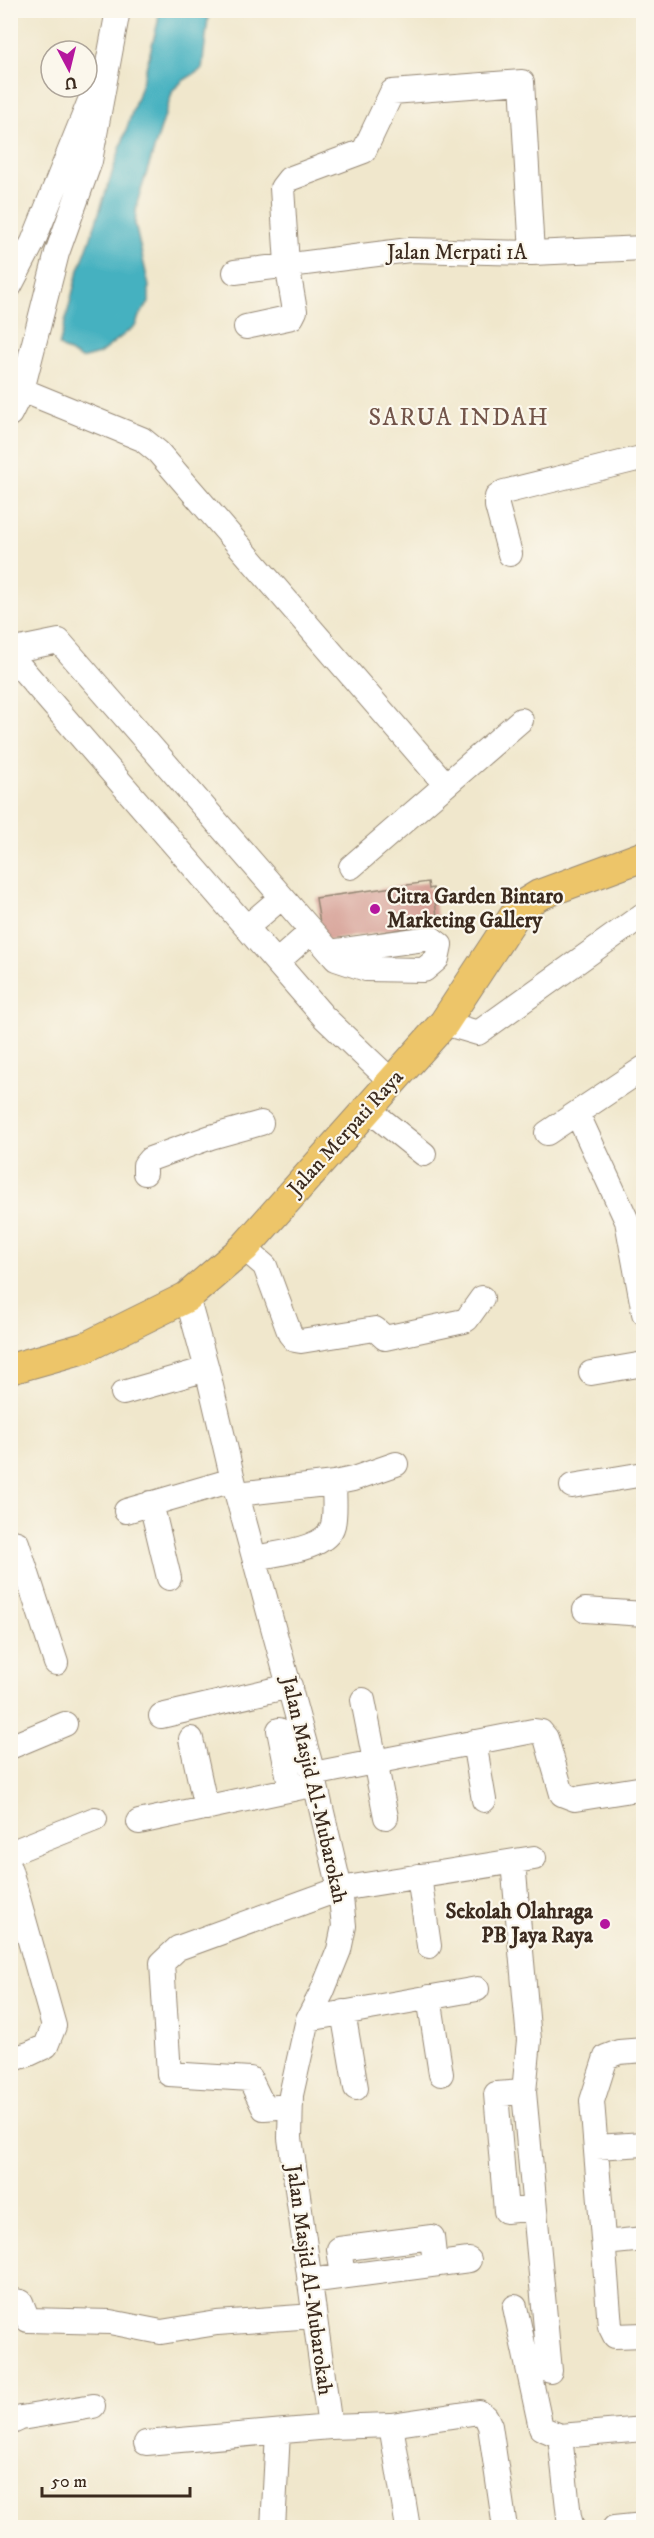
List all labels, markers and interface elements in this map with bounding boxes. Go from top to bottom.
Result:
north arrow [39,39,99,99]
text: U [63,72,78,94]
street label: Jalan Merpati 1A [385,240,528,266]
district label: SARUA INDAH [369,403,549,433]
place label: Citra Garden Bintaro Marketing Gallery [387,884,563,934]
marker: Citra Garden Bintaro Marketing Gallery [368,902,382,916]
street label: Jalan Merpati Raya [281,1065,409,1203]
street label: Jalan Masjid Al-Mubarokah [275,1672,353,1906]
place label: Sekolah Olahraga PB Jaya Raya [445,1899,594,1949]
marker: Sekolah Olahraga PB Jaya Raya [598,1917,612,1931]
street label: Jalan Masjid Al-Mubarokah [280,2161,338,2397]
scale bar [42,2460,190,2498]
text: 50 m [51,2471,87,2493]

